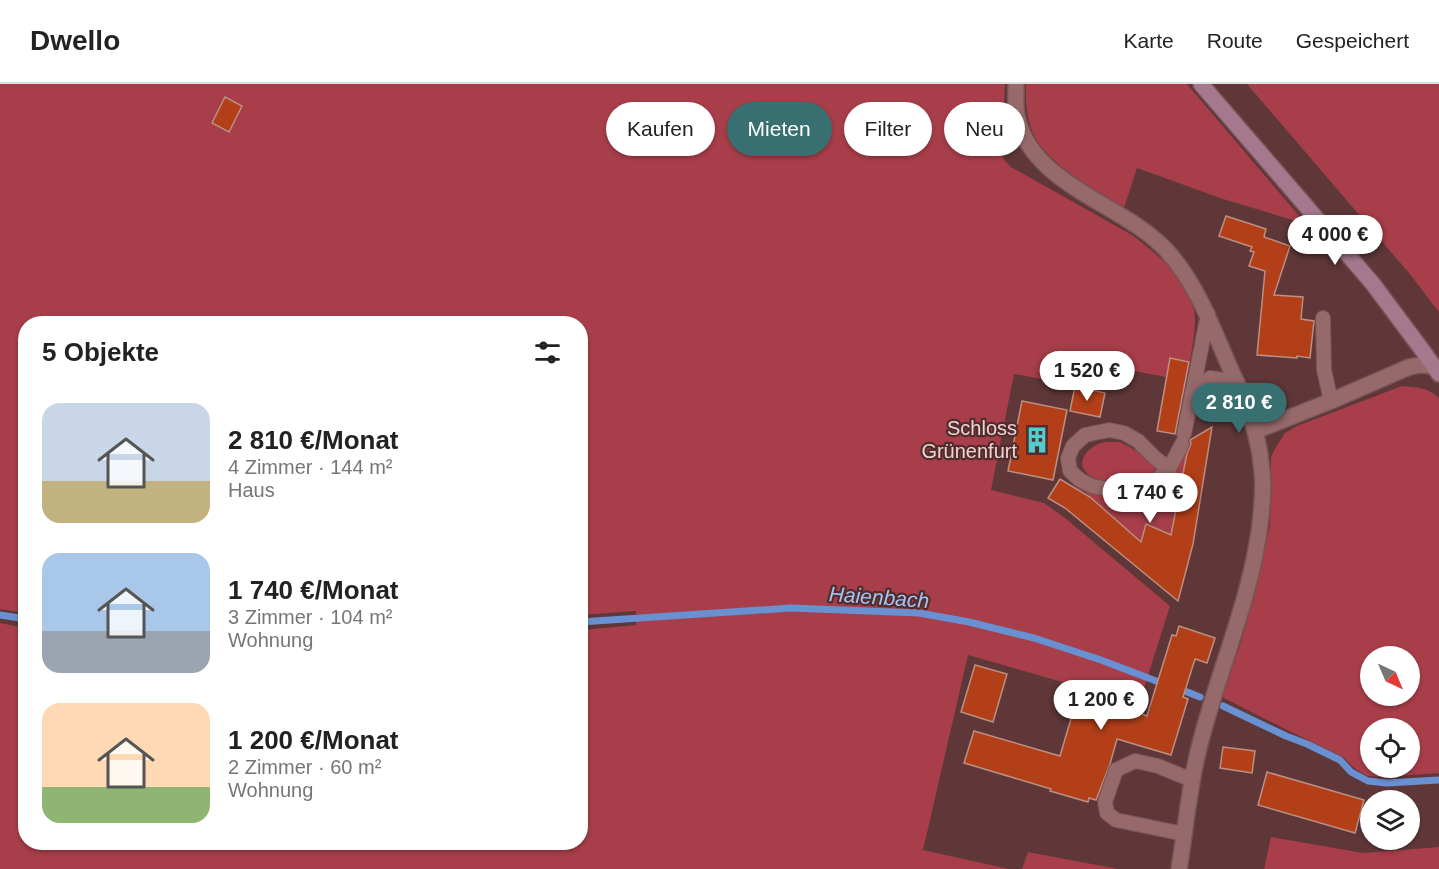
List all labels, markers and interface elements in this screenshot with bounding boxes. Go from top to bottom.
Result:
text: Dwello [30,25,120,56]
text: Karte [1124,29,1174,52]
text: Route [1207,29,1263,52]
text: Gespeichert [1296,29,1409,52]
chip: Kaufen [606,102,715,156]
chip: Mieten [727,102,832,156]
chip: Filter [844,102,932,156]
chip: Neu [944,102,1025,156]
pin: 4 000 € [1280,215,1390,266]
text: 4 000 € [1302,223,1368,245]
icon: filters [531,336,564,369]
text: 5 Objekte [42,337,159,367]
pin: 1 520 € [1032,351,1142,402]
text: 1 520 € [1054,359,1120,381]
pin: 2 810 € [1184,383,1294,434]
text: 2 810 € [1206,391,1272,413]
place label: Schloss Grünenfurt [921,417,1017,462]
text: 2 810 €/Monat [228,425,399,455]
building icon: Schloss Grünenfurt [1022,425,1052,455]
icon: home [90,427,162,499]
text: 4 Zimmer · 144 m² [228,456,392,478]
pin: 1 740 € [1095,473,1205,524]
text: Haus [228,479,275,501]
text: 1 740 € [1117,481,1183,503]
text: 1 740 €/Monat [228,575,399,605]
icon: home [90,577,162,649]
water label: Haienbach [828,582,930,612]
text: 3 Zimmer · 104 m² [228,606,392,628]
text: Wohnung [228,629,313,651]
north arrow [1360,646,1420,706]
map controls [1360,646,1420,850]
pin: 1 200 € [1046,680,1156,731]
text: 1 200 € [1068,688,1134,710]
button: locate [1360,718,1420,778]
text: 1 200 €/Monat [228,725,399,755]
icon: home [90,727,162,799]
text: 2 Zimmer · 60 m² [228,756,381,778]
text: Wohnung [228,779,313,801]
button: layers [1360,790,1420,850]

